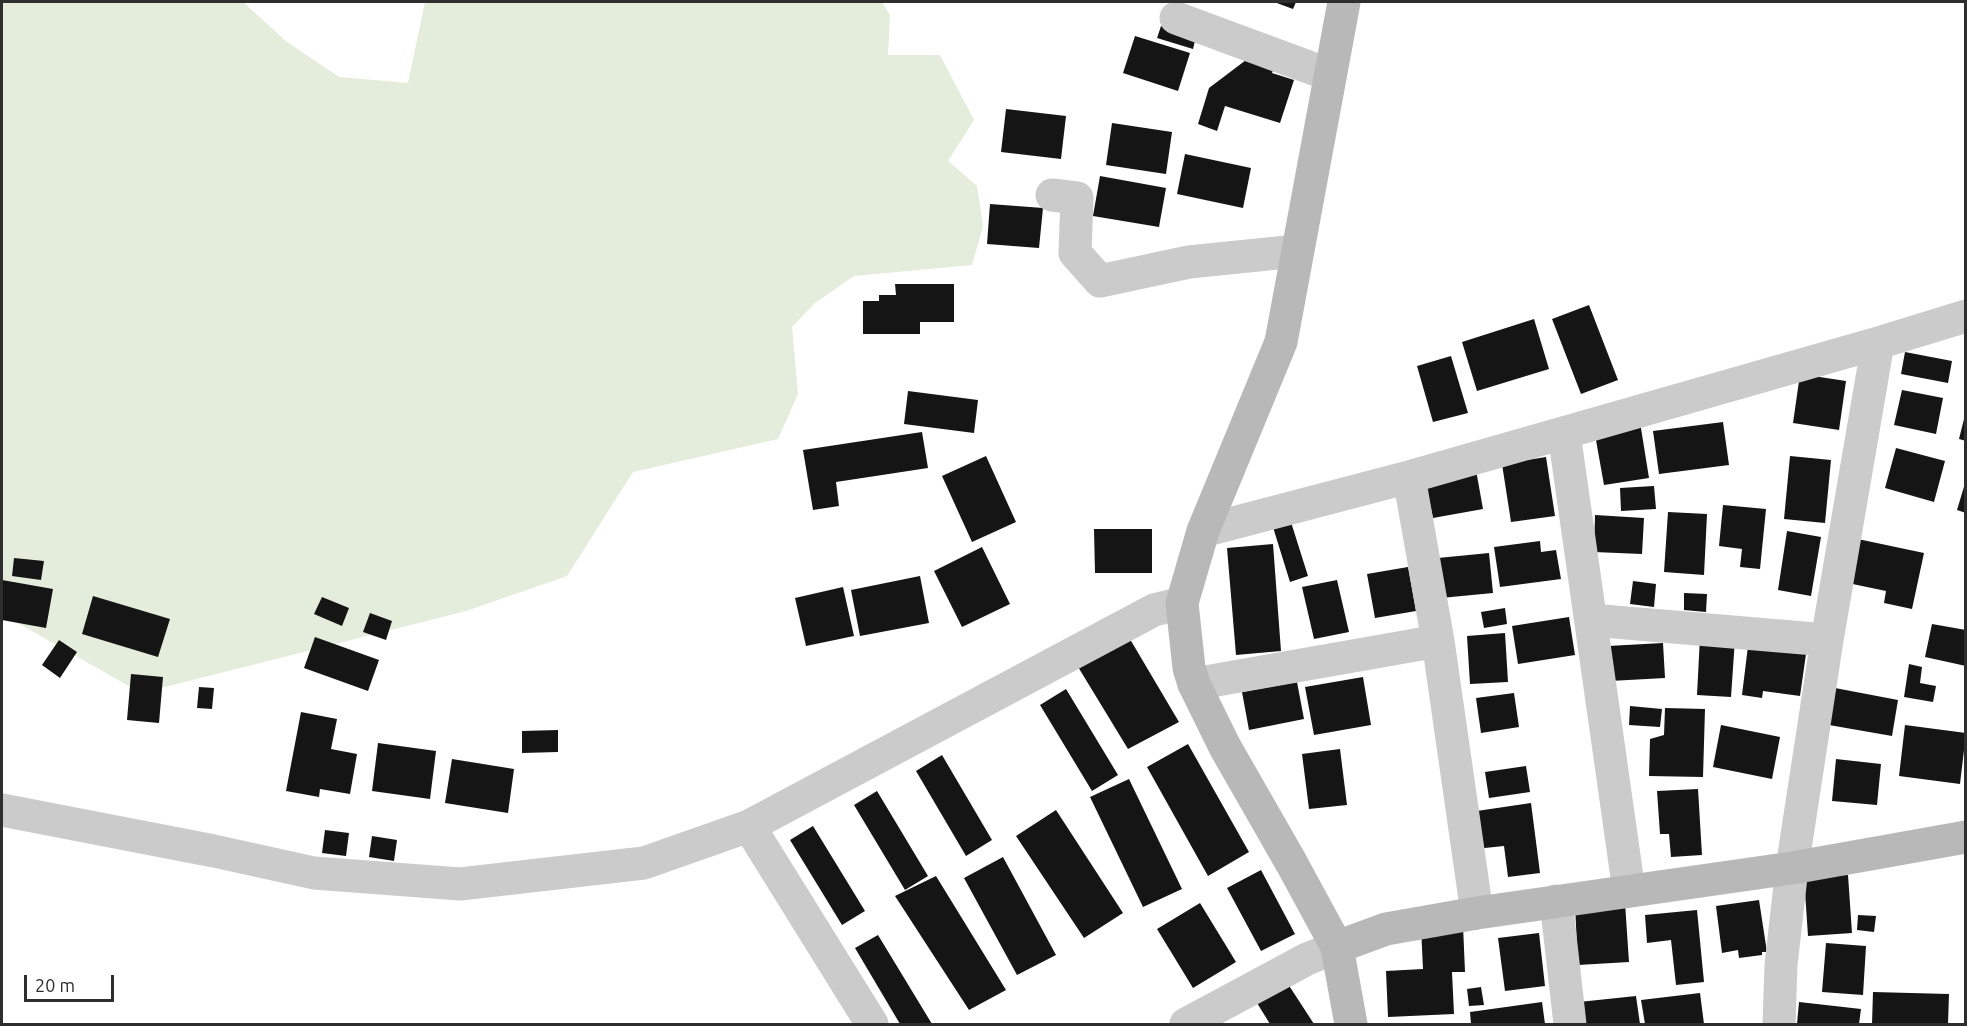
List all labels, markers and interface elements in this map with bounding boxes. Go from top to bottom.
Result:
scale bar [27,963,117,1001]
text: 20 m [35,975,75,995]

